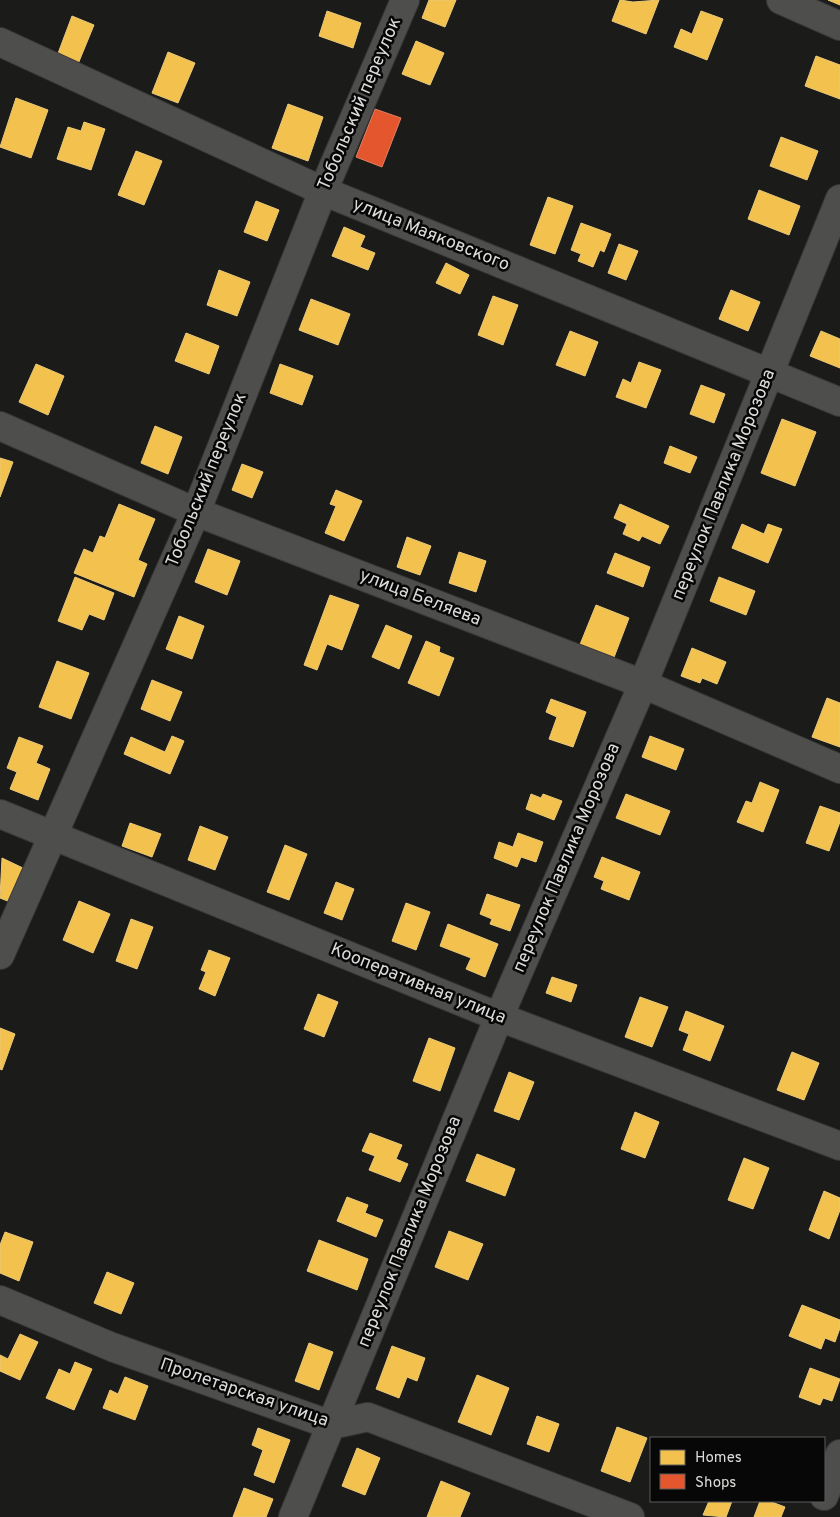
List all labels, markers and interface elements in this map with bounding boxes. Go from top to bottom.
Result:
street label: Тобольский переулок [313,14,407,194]
street label: улица Маяковского [349,193,513,277]
street label: переулок Павлика Морозова [667,366,781,604]
street label: Тобольский переулок [162,389,252,571]
street label: улица Беляева [356,564,484,632]
street label: переулок Павлика Морозова [508,740,626,976]
street label: Кооперативная улица [327,938,509,1030]
street label: переулок Павлика Морозова [353,1113,467,1351]
street label: Пролетарская улица [157,1353,331,1433]
legend [650,1437,825,1502]
text: Homes [695,1449,742,1468]
text: Shops [695,1474,736,1493]

